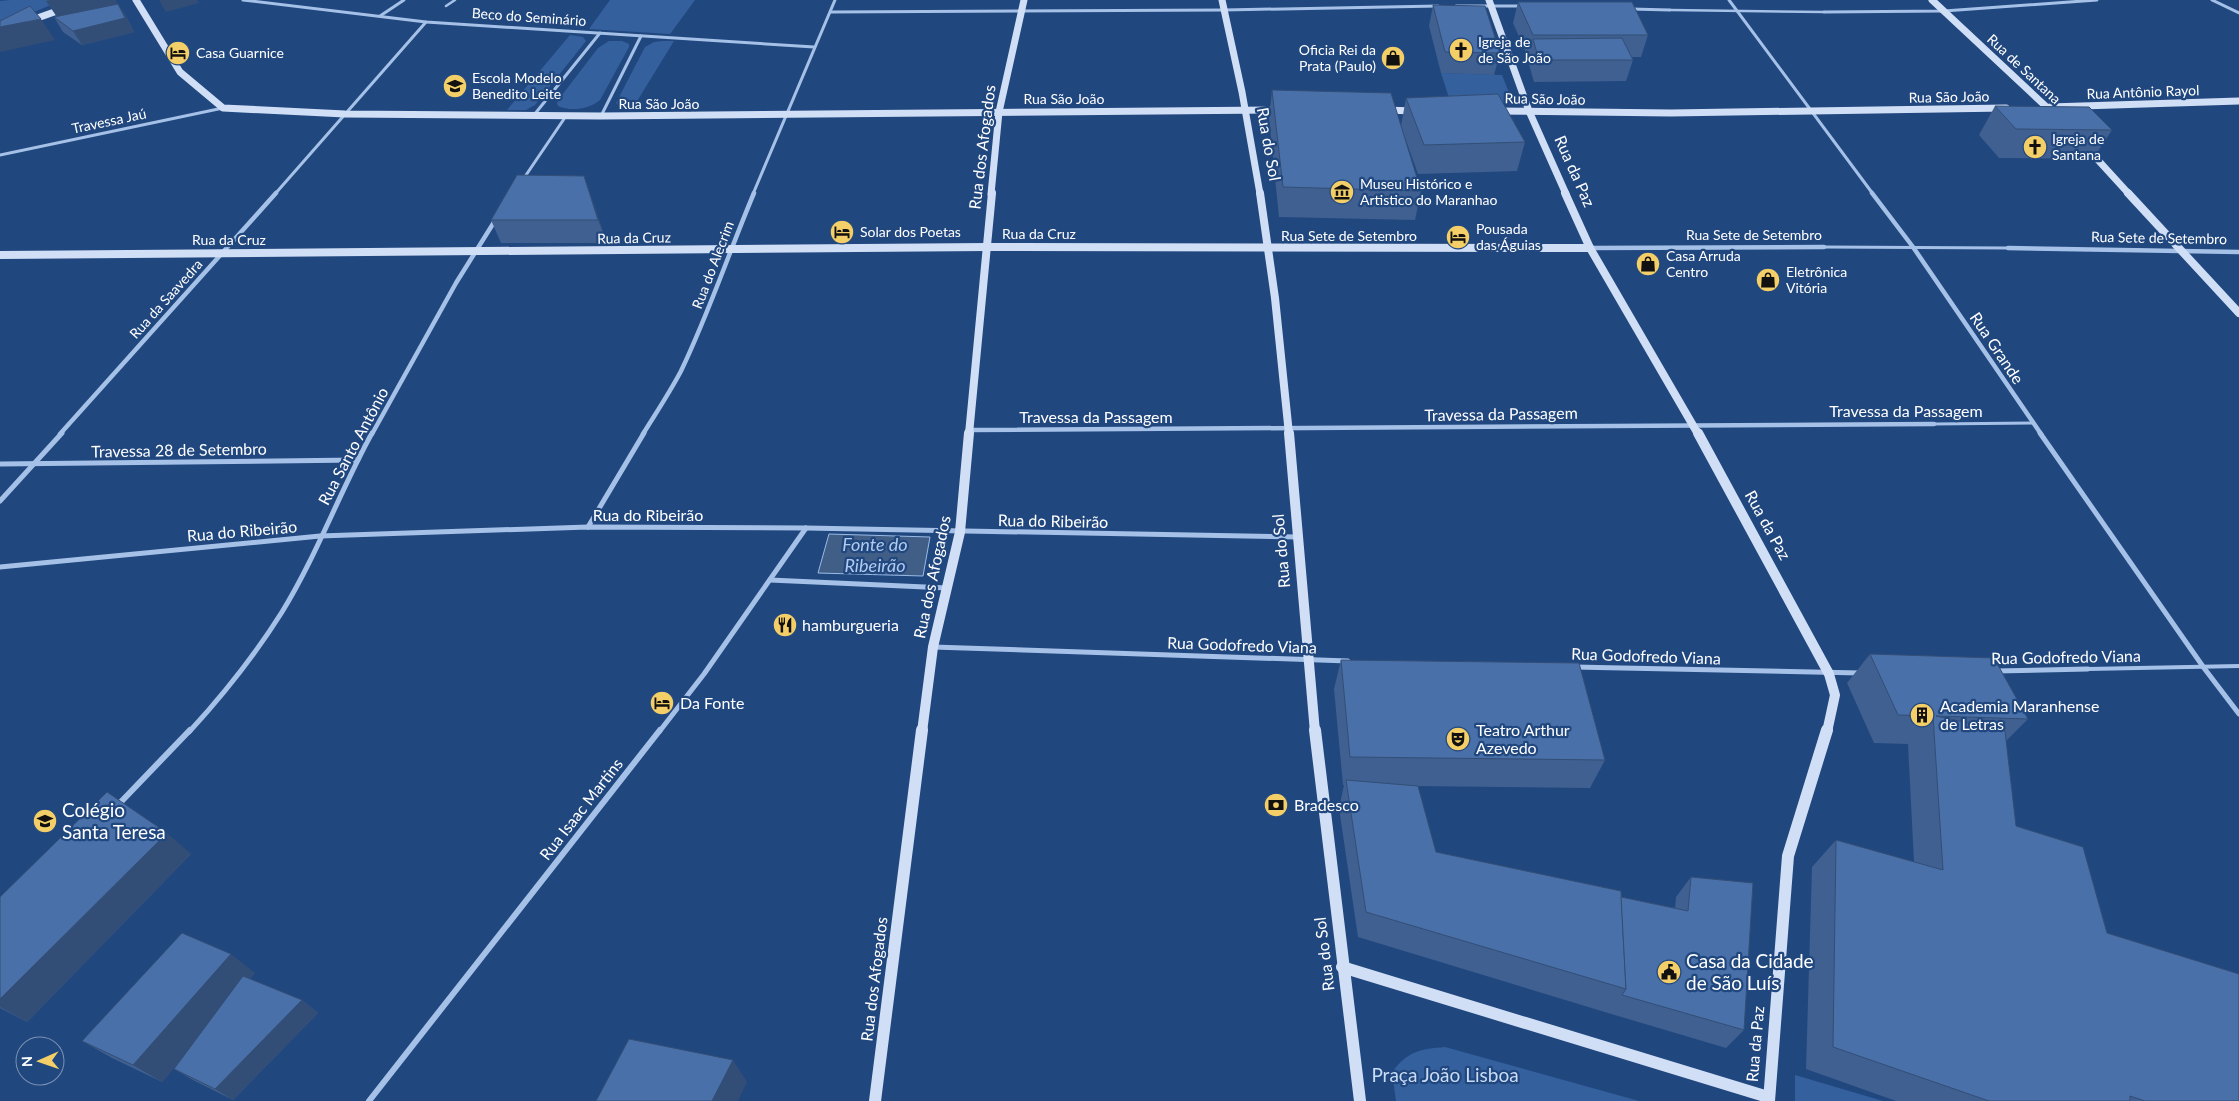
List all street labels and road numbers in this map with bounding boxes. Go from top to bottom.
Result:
street label: Beco do Seminário [471,4,587,29]
street label: Rua de Santana [1984,30,2065,107]
street label: Rua Antônio Rayol [2086,81,2200,102]
street label: Rua dos Afogados [964,84,999,210]
street label: Rua São João [1908,87,1990,106]
street label: Rua São João [1504,89,1586,108]
street label: Rua São João [1024,90,1105,107]
street label: Rua São João [619,95,700,112]
street label: Travessa Jaú [70,104,148,137]
street label: Rua do Sol [1254,106,1285,182]
street label: Rua da Paz [1551,132,1600,209]
street label: Rua do Alecrim [688,219,737,311]
street label: Rua da Cruz [1002,225,1076,242]
street label: Rua Sete de Setembro [1686,226,1822,243]
street label: Rua Sete de Setembro [1281,227,1417,244]
street label: Rua da Cruz [597,228,671,247]
street label: Rua Sete de Setembro [2091,228,2227,247]
street label: Rua da Cruz [192,231,266,248]
street label: Rua da Saavedra [126,256,206,342]
street label: Rua Grande [1967,308,2028,387]
street label: Rua Santo Antônio [314,384,392,508]
street label: Travessa da Passagem [1829,401,1983,420]
street label: Travessa da Passagem [1424,403,1578,424]
street label: Travessa da Passagem [1019,407,1173,426]
street label: Travessa 28 de Setembro [91,438,267,461]
street label: Rua da Paz [1742,487,1795,563]
street label: Rua do Ribeirão [593,505,703,524]
street label: Rua do Ribeirão [998,510,1108,531]
street label: Rua do Sol [1268,513,1293,589]
street label: Rua dos Afogados [909,514,954,640]
street label: Rua do Ribeirão [186,516,298,545]
street label: Rua Godofredo Viana [1167,632,1317,657]
street label: Rua Godofredo Viana [1571,643,1721,668]
street label: Rua Godofredo Viana [1991,646,2141,667]
street label: Rua Isaac Martins [535,754,626,863]
street label: Rua dos Afogados [856,916,891,1042]
street label: Rua do Sol [1310,916,1337,992]
street label: Rua da Paz [1742,1005,1767,1083]

